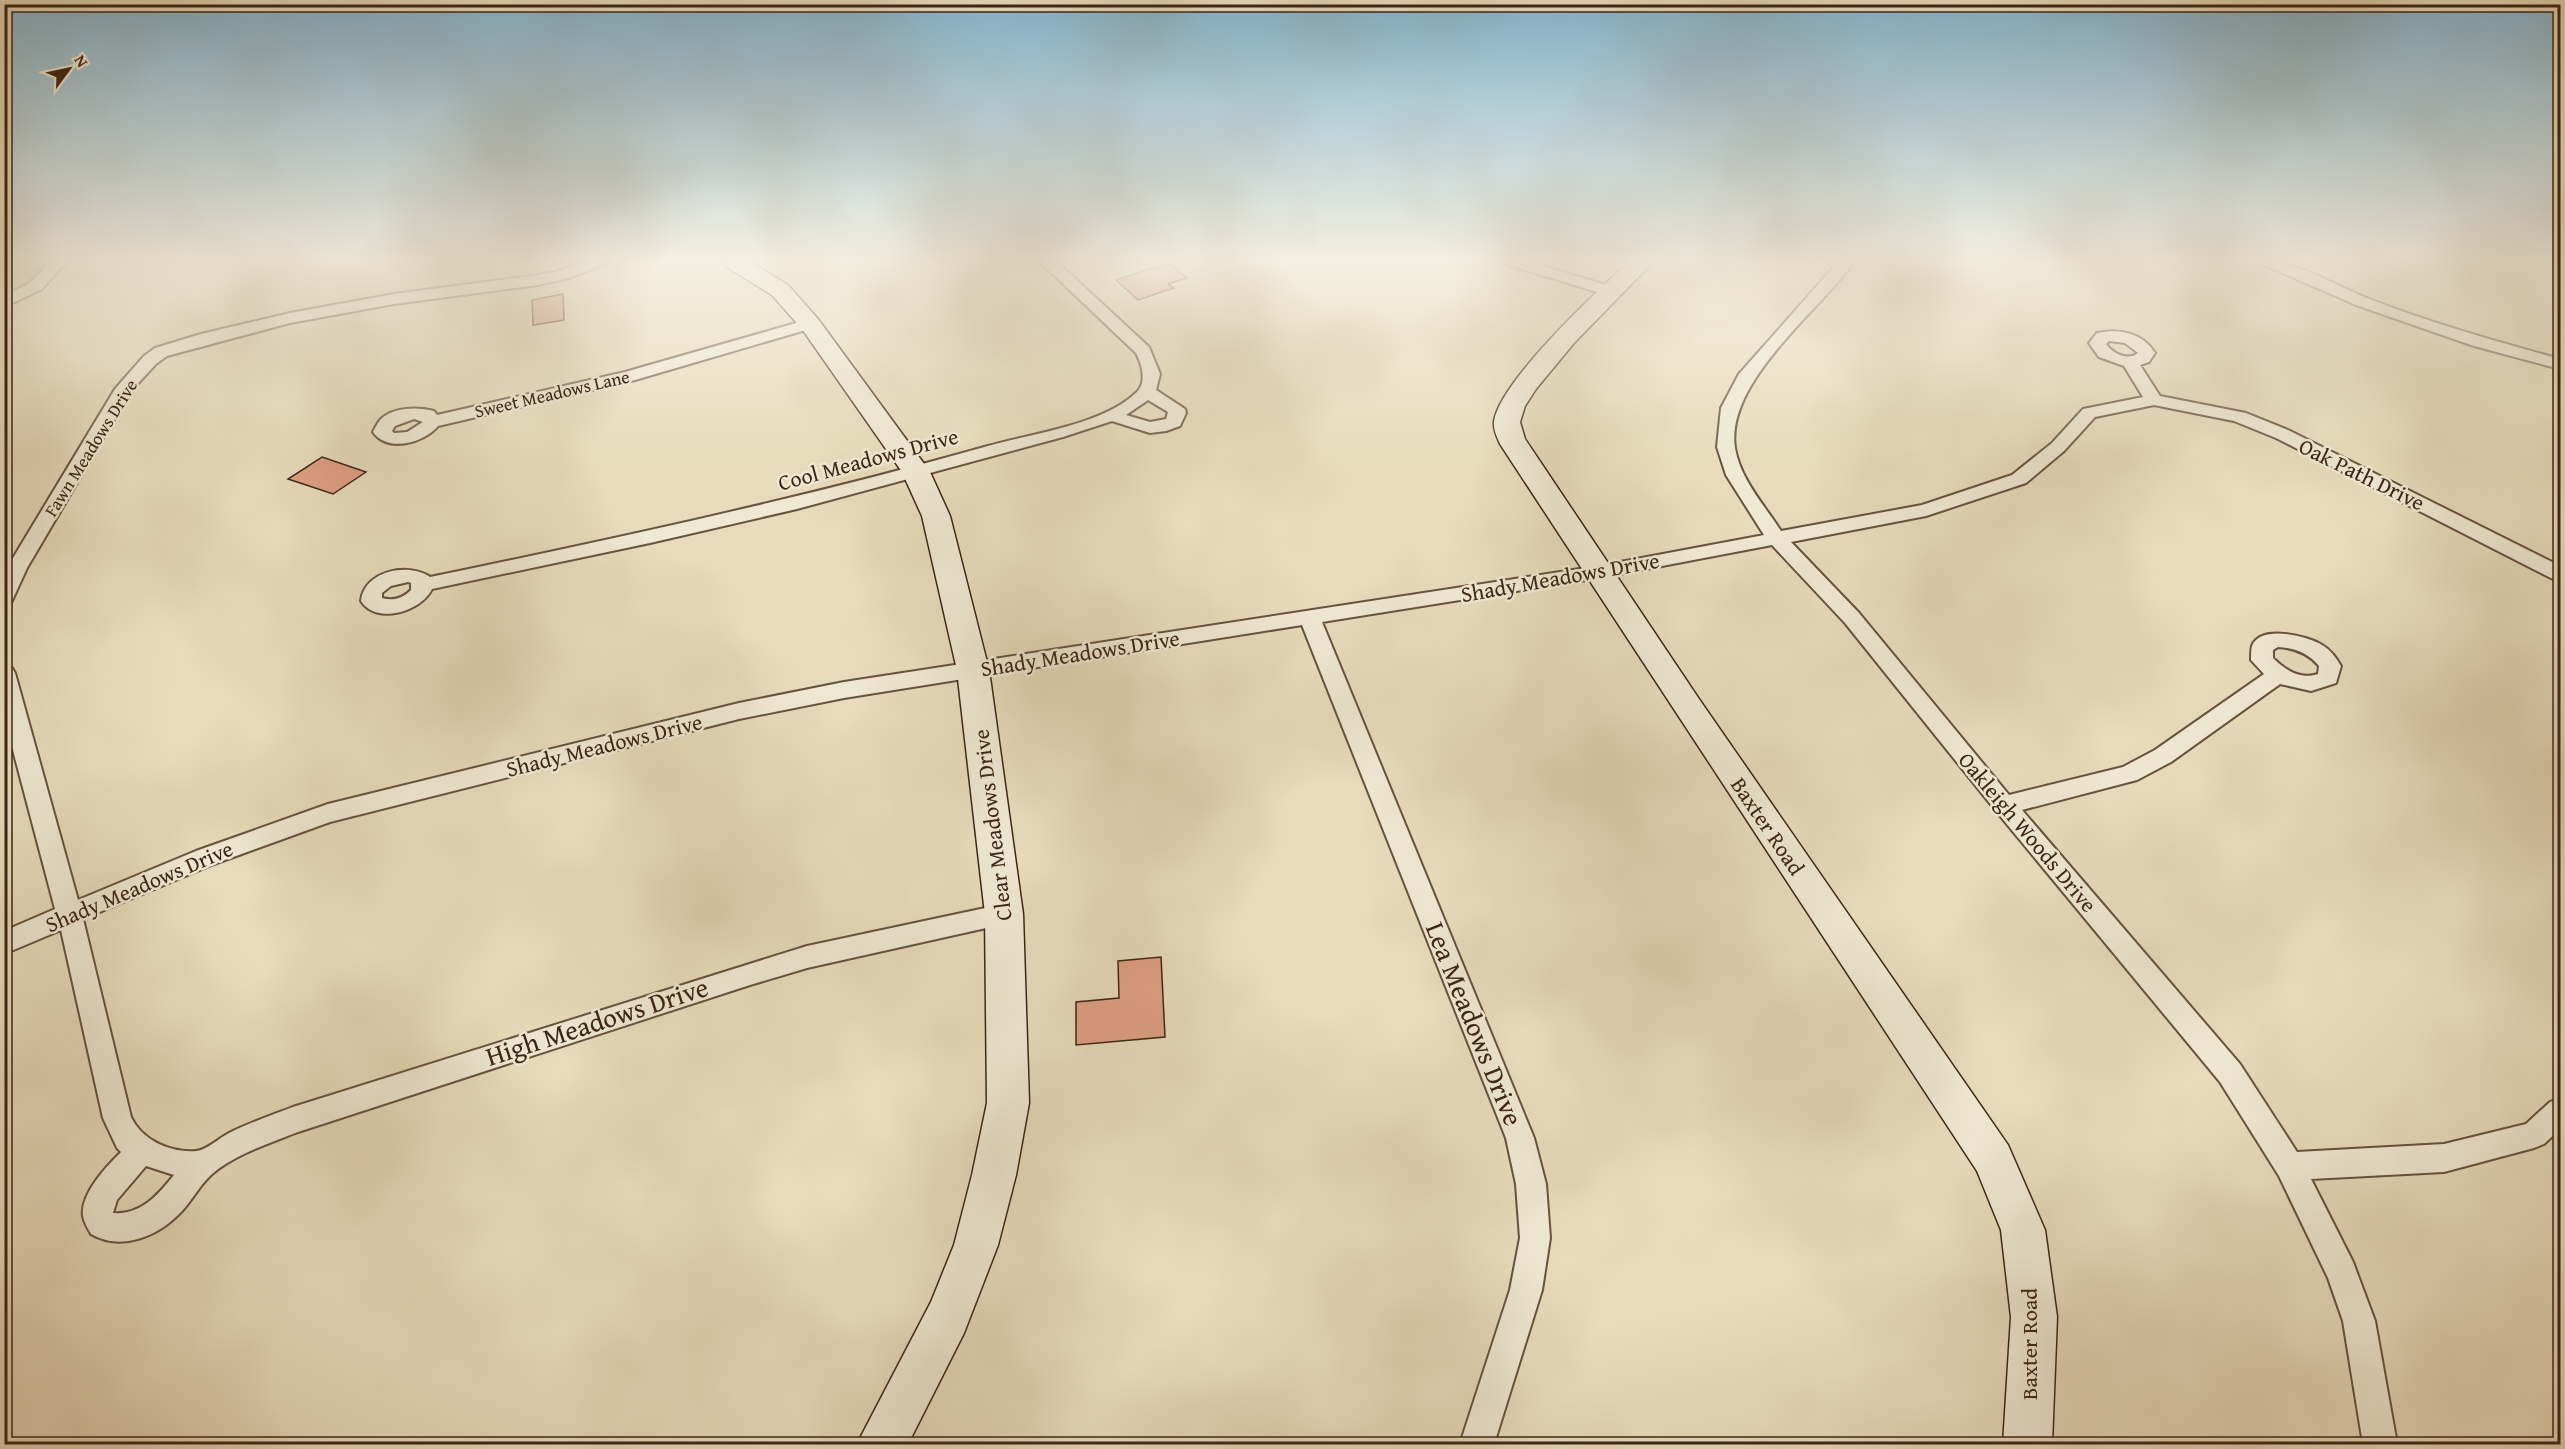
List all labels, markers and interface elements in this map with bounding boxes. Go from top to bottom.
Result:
north arrow [39,39,99,99]
text: N [69,50,95,72]
street label: Sweet Meadows Lane [472,363,632,424]
street label: Fawn Meadows Drive [37,374,144,522]
street label: Cool Meadows Drive [774,420,962,498]
street label: Oak Path Drive [2294,430,2430,518]
street label: Shady Meadows Drive [1458,544,1662,610]
street label: Shady Meadows Drive [978,621,1182,685]
street label: Shady Meadows Drive [503,705,705,785]
street label: Clear Meadows Drive [964,727,1020,923]
street label: Oakleigh Woods Drive [1951,745,2105,919]
street label: Baxter Road [1723,771,1813,882]
street label: Shady Meadows Drive [40,832,238,940]
street label: Lea Meadows Drive [1416,916,1534,1131]
street label: High Meadows Drive [480,966,713,1076]
street label: Baxter Road [2013,1288,2045,1400]

